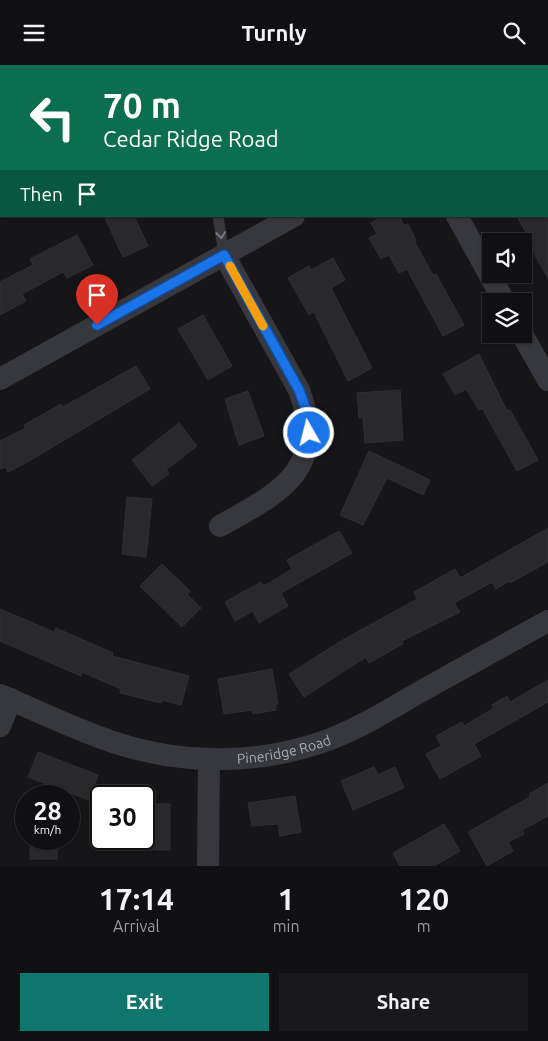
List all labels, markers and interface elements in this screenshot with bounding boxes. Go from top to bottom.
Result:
icon: menu [20,19,48,47]
icon: search [500,19,528,47]
text: Turnly [242,20,306,45]
icon: left [20,85,85,150]
text: 70 m [103,85,181,125]
text: Cedar Ridge Road [103,126,279,151]
icon: arrive [73,180,101,208]
text: Then [20,183,63,205]
one-way arrow [215,232,226,240]
map controls [482,233,532,343]
button: sound [482,233,532,283]
pin [76,274,118,325]
icon: arrive [83,281,111,309]
button: layers [482,293,532,343]
position arrow [282,406,334,458]
street label: Pineridge Road [236,732,333,767]
speed limit sign: 30 [90,785,155,850]
text: 28 [33,797,62,825]
text: km/h [34,823,61,836]
text: 17:14 [99,882,174,916]
text: 1 [278,882,295,916]
text: 120 [398,882,449,916]
text: Arrival [113,917,160,935]
text: min [273,917,300,935]
text: m [417,917,431,935]
button: Exit [20,973,269,1031]
button: Share [279,973,528,1031]

